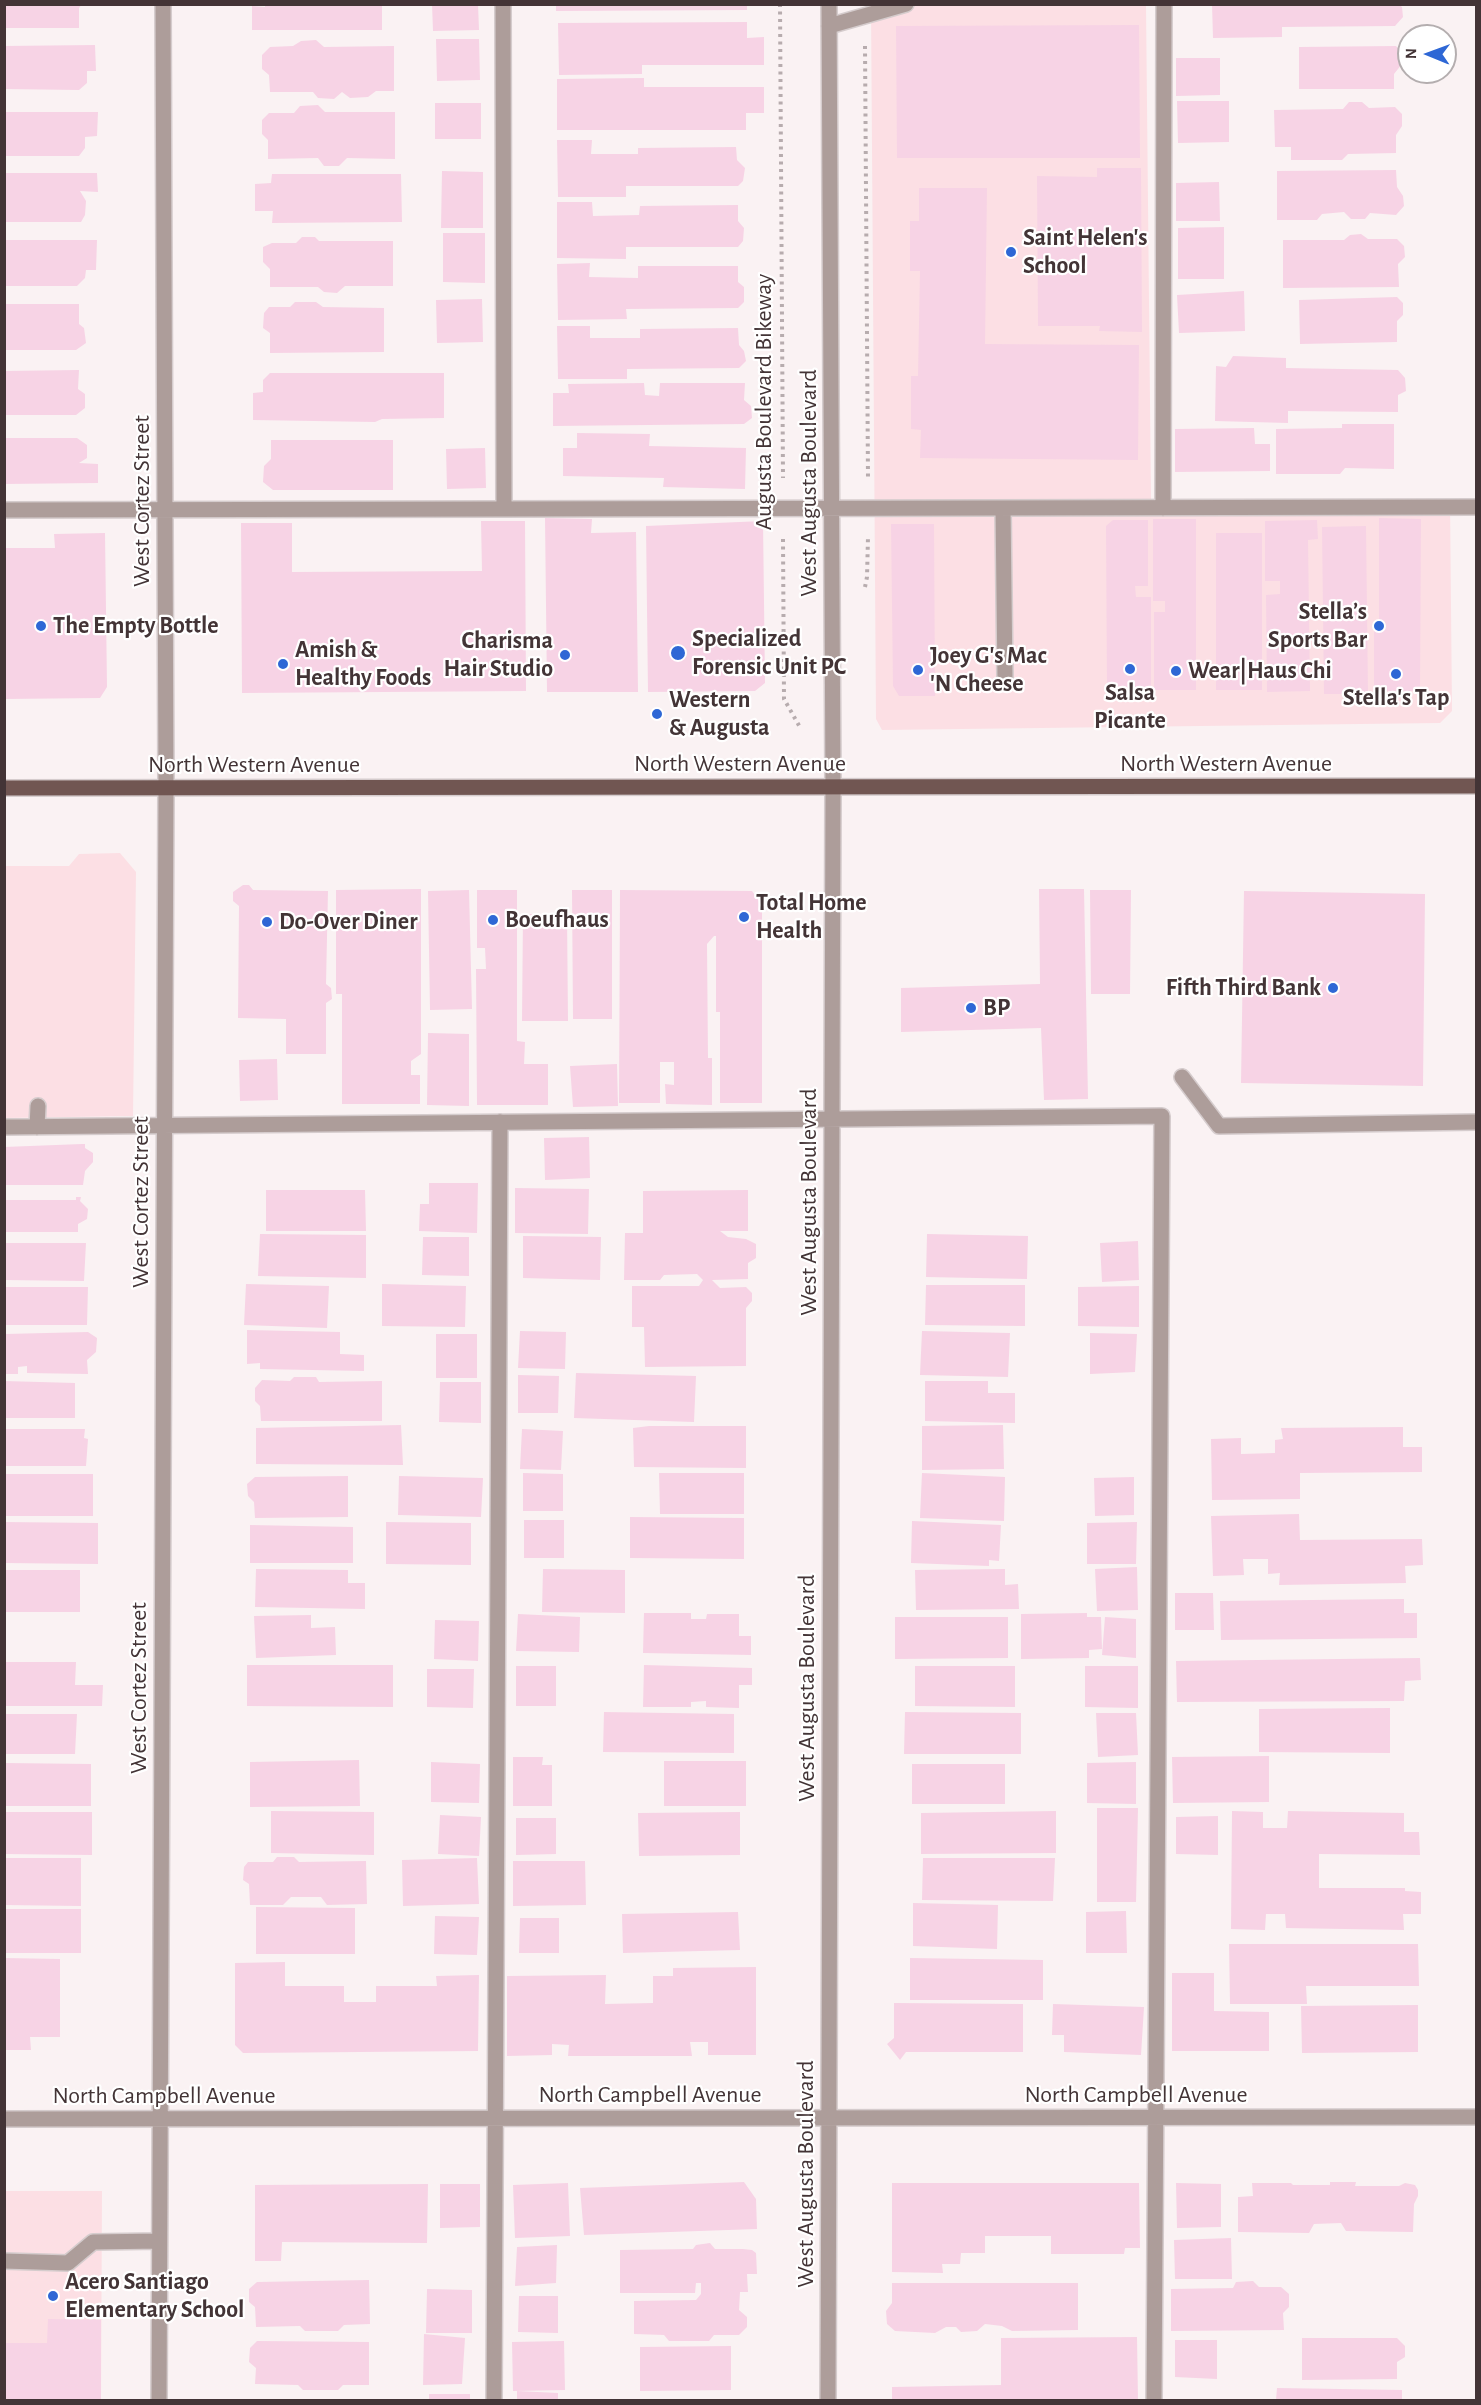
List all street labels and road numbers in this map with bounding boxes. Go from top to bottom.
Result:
street label: Augusta Boulevard Bikeway [750,274,778,530]
street label: West Augusta Boulevard [795,369,823,597]
street label: West Cortez Street [128,415,156,587]
street label: North Western Avenue [634,750,846,778]
street label: North Western Avenue [1120,750,1332,778]
street label: North Western Avenue [148,751,360,779]
street label: West Augusta Boulevard [795,1088,823,1316]
street label: West Cortez Street [127,1116,155,1288]
street label: West Augusta Boulevard [793,1574,821,1802]
street label: West Cortez Street [125,1602,153,1774]
street label: West Augusta Boulevard [792,2060,820,2288]
street label: North Campbell Avenue [538,2081,762,2109]
street label: North Campbell Avenue [1024,2081,1248,2109]
street label: North Campbell Avenue [52,2082,276,2110]

